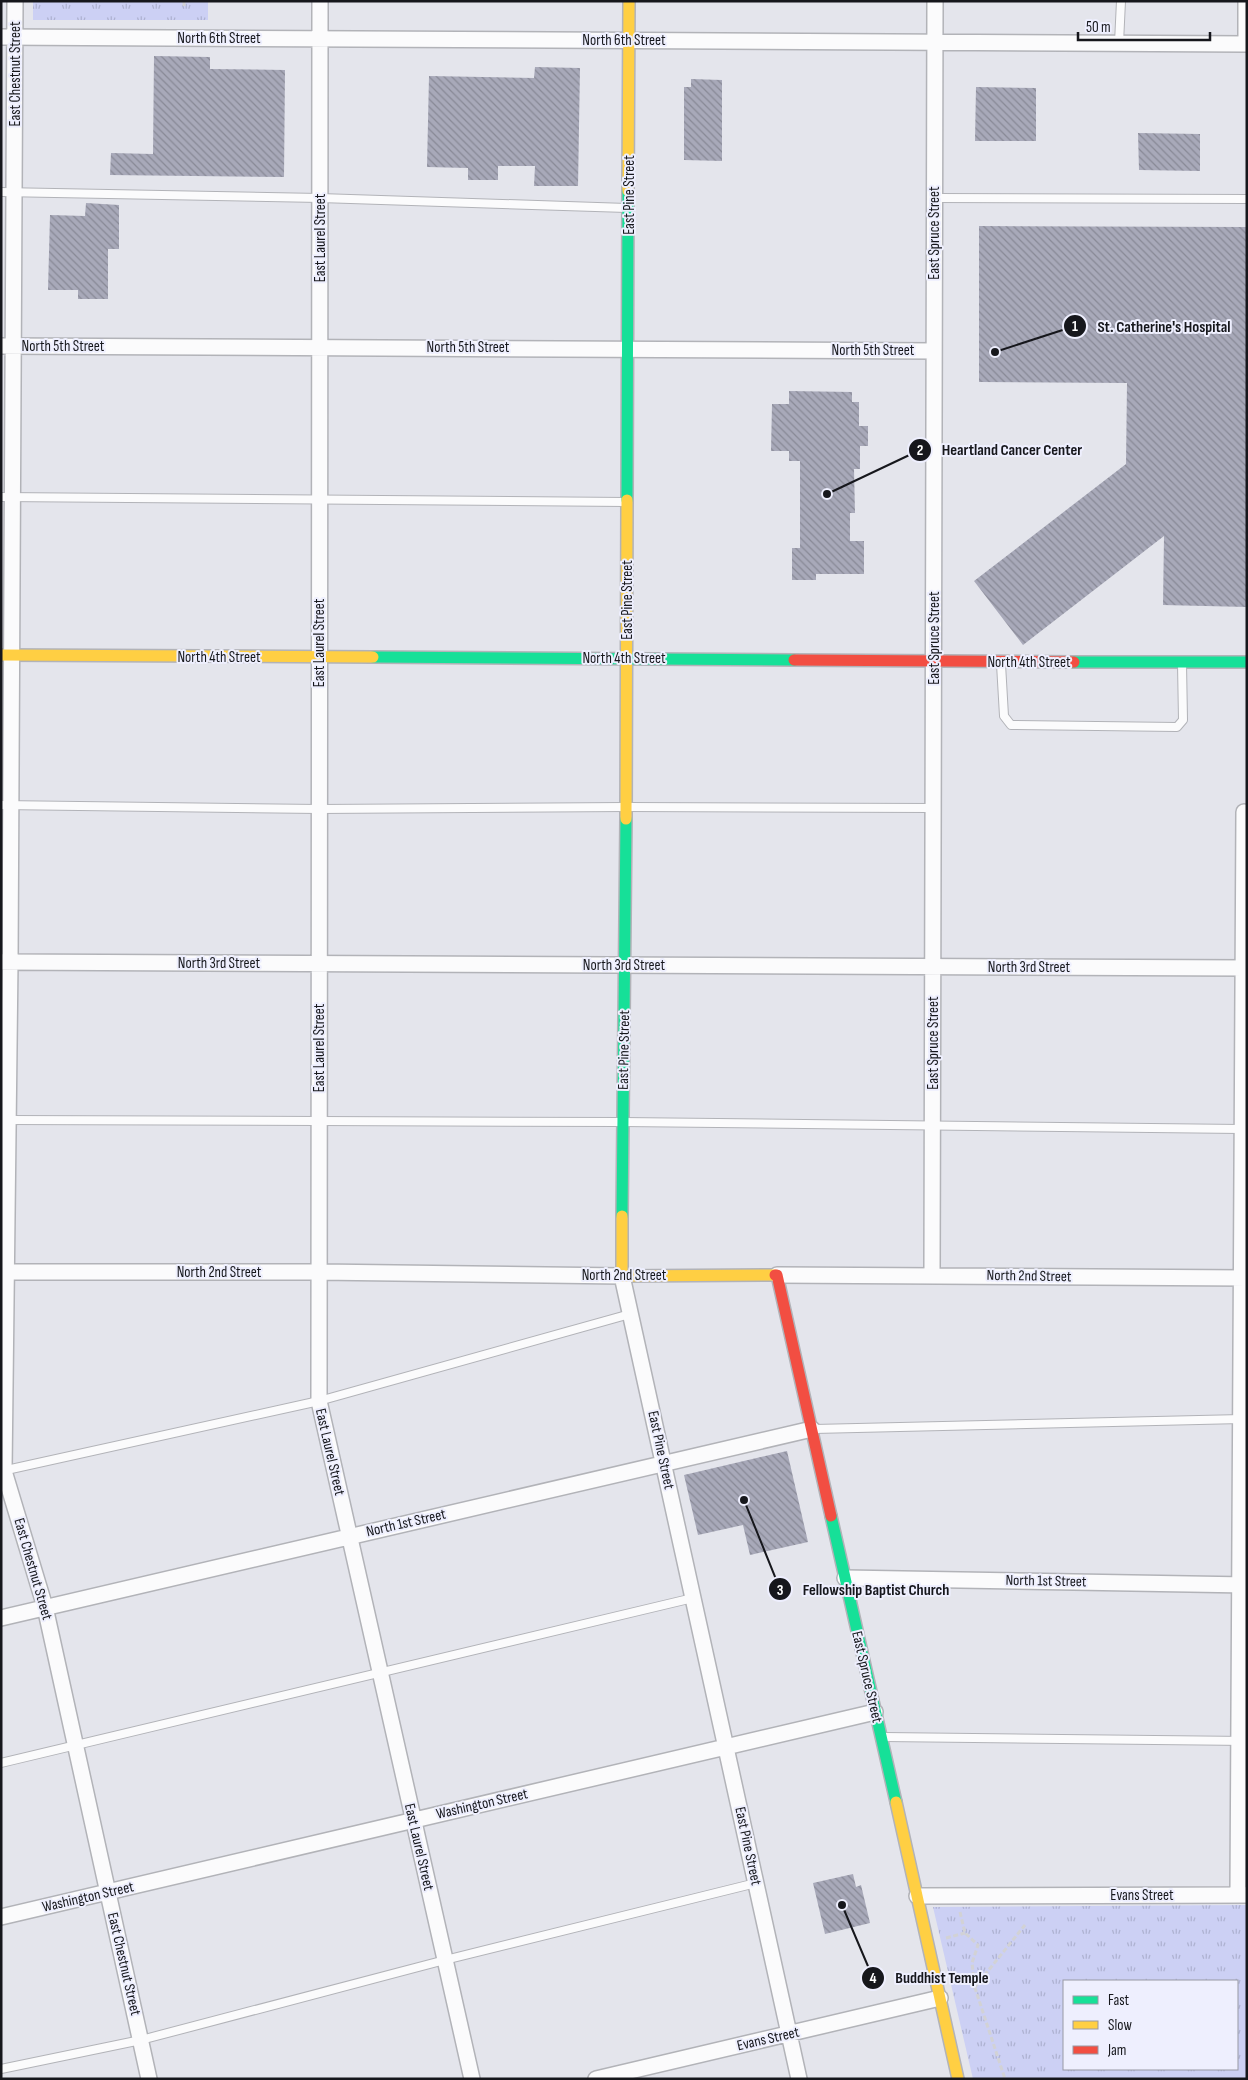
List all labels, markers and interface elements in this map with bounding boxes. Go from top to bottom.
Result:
scale bar [1078,10,1210,42]
text: 50 m [1086,18,1111,37]
street label: East Chestnut Street [6,21,25,127]
street label: North 6th Street [177,29,261,48]
street label: North 6th Street [582,31,666,50]
street label: East Pine Street [620,155,639,235]
street label: East Spruce Street [925,186,944,280]
street label: East Laurel Street [311,193,330,282]
callout: St. Catherine's Hospital [1062,311,1240,342]
text: 1 [1072,317,1078,336]
text: St. Catherine's Hospital [1097,318,1231,337]
street label: North 5th Street [22,337,105,356]
street label: North 5th Street [427,338,510,357]
street label: North 5th Street [832,341,915,360]
callout: Heartland Cancer Center [907,434,1093,465]
text: 2 [917,441,923,460]
text: Heartland Cancer Center [942,441,1082,460]
street label: East Pine Street [618,560,637,640]
street label: East Spruce Street [925,591,944,685]
street label: East Laurel Street [310,598,329,687]
street label: North 4th Street [177,648,261,667]
street label: North 4th Street [582,649,666,668]
street label: North 4th Street [987,653,1071,672]
street label: North 3rd Street [178,954,261,973]
street label: North 3rd Street [583,956,666,975]
street label: North 3rd Street [988,958,1071,977]
street label: East Spruce Street [924,996,943,1090]
street label: East Laurel Street [310,1003,329,1092]
street label: East Pine Street [614,1010,634,1090]
street label: North 2nd Street [177,1263,262,1282]
street label: North 2nd Street [582,1266,667,1285]
street label: North 2nd Street [987,1266,1072,1286]
street label: East Laurel Street [311,1407,349,1498]
street label: East Pine Street [643,1409,679,1491]
street label: North 1st Street [364,1505,448,1541]
street label: East Chestnut Street [9,1516,57,1623]
street label: North 1st Street [1005,1571,1087,1591]
callout: Fellowship Baptist Church [768,1574,959,1605]
text: 3 [777,1581,784,1600]
text: Fellowship Baptist Church [803,1581,949,1600]
street label: East Spruce Street [847,1629,887,1725]
street label: Washington Street [434,1784,530,1824]
street label: East Laurel Street [400,1802,438,1893]
street label: East Pine Street [730,1805,766,1887]
street label: Washington Street [40,1877,136,1917]
street label: Evans Street [1110,1886,1174,1905]
street label: East Chestnut Street [103,1911,145,2018]
callout: Buddhist Temple [860,1962,999,1993]
text: 4 [870,1969,877,1988]
text: Buddhist Temple [895,1969,989,1988]
legend [1063,1980,1238,2070]
text: Fast [1108,1991,1130,2010]
text: Slow [1108,2016,1132,2035]
street label: Evans Street [735,2023,801,2055]
text: Jam [1107,2041,1126,2060]

